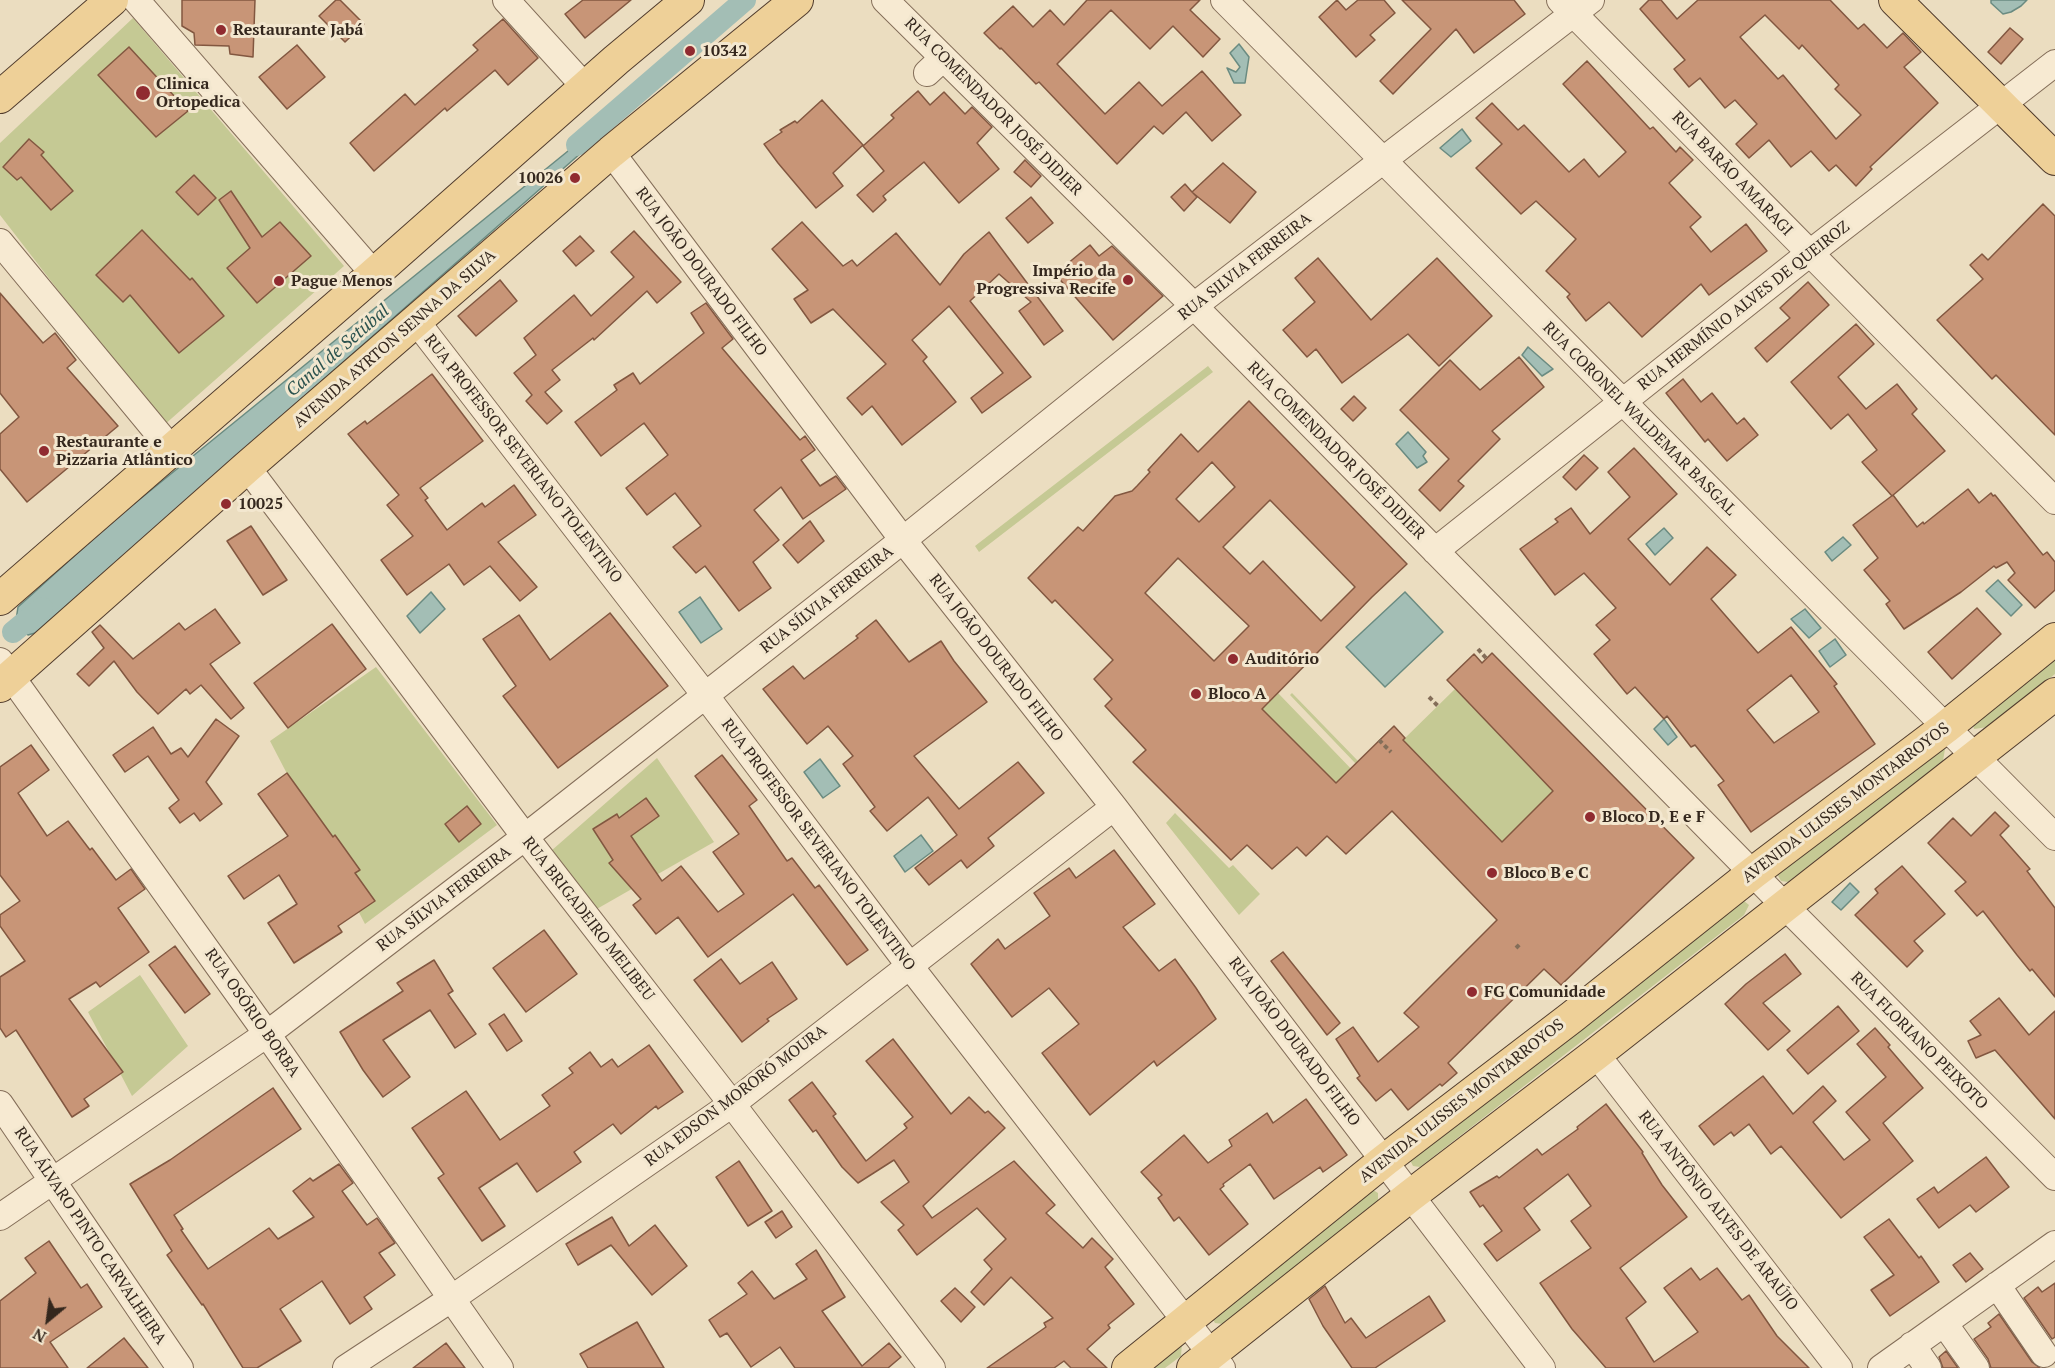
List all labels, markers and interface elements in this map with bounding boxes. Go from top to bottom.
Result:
street label: RUA COMENDADOR JOSÉ DIDIER [900,14,1086,200]
place label: Restaurante Jabá [233,20,363,40]
marker: Restaurante Jabá [214,23,228,37]
place label: 10342 [702,41,747,61]
marker: 10342 [683,44,697,58]
place label: Clinica Ortopedica [156,74,241,112]
marker: Clinica Ortopedica [134,84,152,102]
street label: RUA BARÃO AMARAGI [1668,108,1796,240]
place label: 10026 [518,168,563,188]
marker: 10026 [568,171,582,185]
street label: RUA JOÃO DOURADO FILHO [631,184,771,360]
street label: RUA SILVIA FERREIRA [1175,209,1315,325]
street label: RUA HERMÍNIO ALVES DE QUEIROZ [1634,217,1854,395]
street label: AVENIDA AYRTON SENNA DA SILVA [290,246,500,432]
place label: Império da Progressiva Recife [977,261,1116,299]
place label: Pague Menos [291,271,392,291]
marker: Império da Progressiva Recife [1121,273,1135,287]
marker: Pague Menos [272,274,286,288]
water label: Canal de Setúbal [282,300,394,402]
street label: RUA CORONEL WALDEMAR BASGAL [1538,318,1740,520]
street label: RUA PROFESSOR SEVERIANO TOLENTINO [420,331,626,587]
street label: RUA COMENDADOR JOSÉ DIDIER [1243,358,1429,544]
place label: Restaurante e Pizzaria Atlântico [56,432,193,470]
marker: Restaurante e Pizzaria Atlântico [37,444,51,458]
place label: 10025 [238,494,283,514]
marker: 10025 [219,497,233,511]
street label: RUA SÍLVIA FERREIRA [757,542,897,658]
street label: RUA JOÃO DOURADO FILHO [925,571,1067,745]
place label: Auditório [1245,649,1319,669]
marker: Auditório [1226,652,1240,666]
place label: Bloco A [1208,684,1266,704]
marker: Bloco A [1189,687,1203,701]
street label: RUA PROFESSOR SEVERIANO TOLENTINO [717,715,919,975]
street label: AVENIDA ULISSES MONTARROYOS [1739,719,1953,887]
place label: Bloco D, E e F [1602,807,1705,827]
marker: Bloco D, E e F [1583,810,1597,824]
street label: RUA BRIGADEIRO MELIBEU [518,833,658,1005]
street label: RUA SÍLVIA FERREIRA [373,842,515,956]
place label: Bloco B e C [1504,863,1589,883]
marker: Bloco B e C [1485,866,1499,880]
street label: RUA OSÓRIO BORBA [200,945,304,1081]
street label: RUA JOÃO DOURADO FILHO [1224,954,1364,1130]
street label: RUA FLORIANO PEIXOTO [1846,968,1992,1114]
place label: FG Comunidade [1484,982,1605,1002]
marker: FG Comunidade [1465,985,1479,999]
street label: AVENIDA ULISSES MONTARROYOS [1356,1015,1568,1187]
street label: RUA EDSON MORORÓ MOURA [641,1021,831,1171]
street label: RUA ANTÔNIO ALVES DE ARAÚJO [1634,1107,1802,1315]
street label: RUA ÁLVARO PINTO CARVALHEIRA [10,1124,170,1348]
north arrow [18,1290,78,1350]

